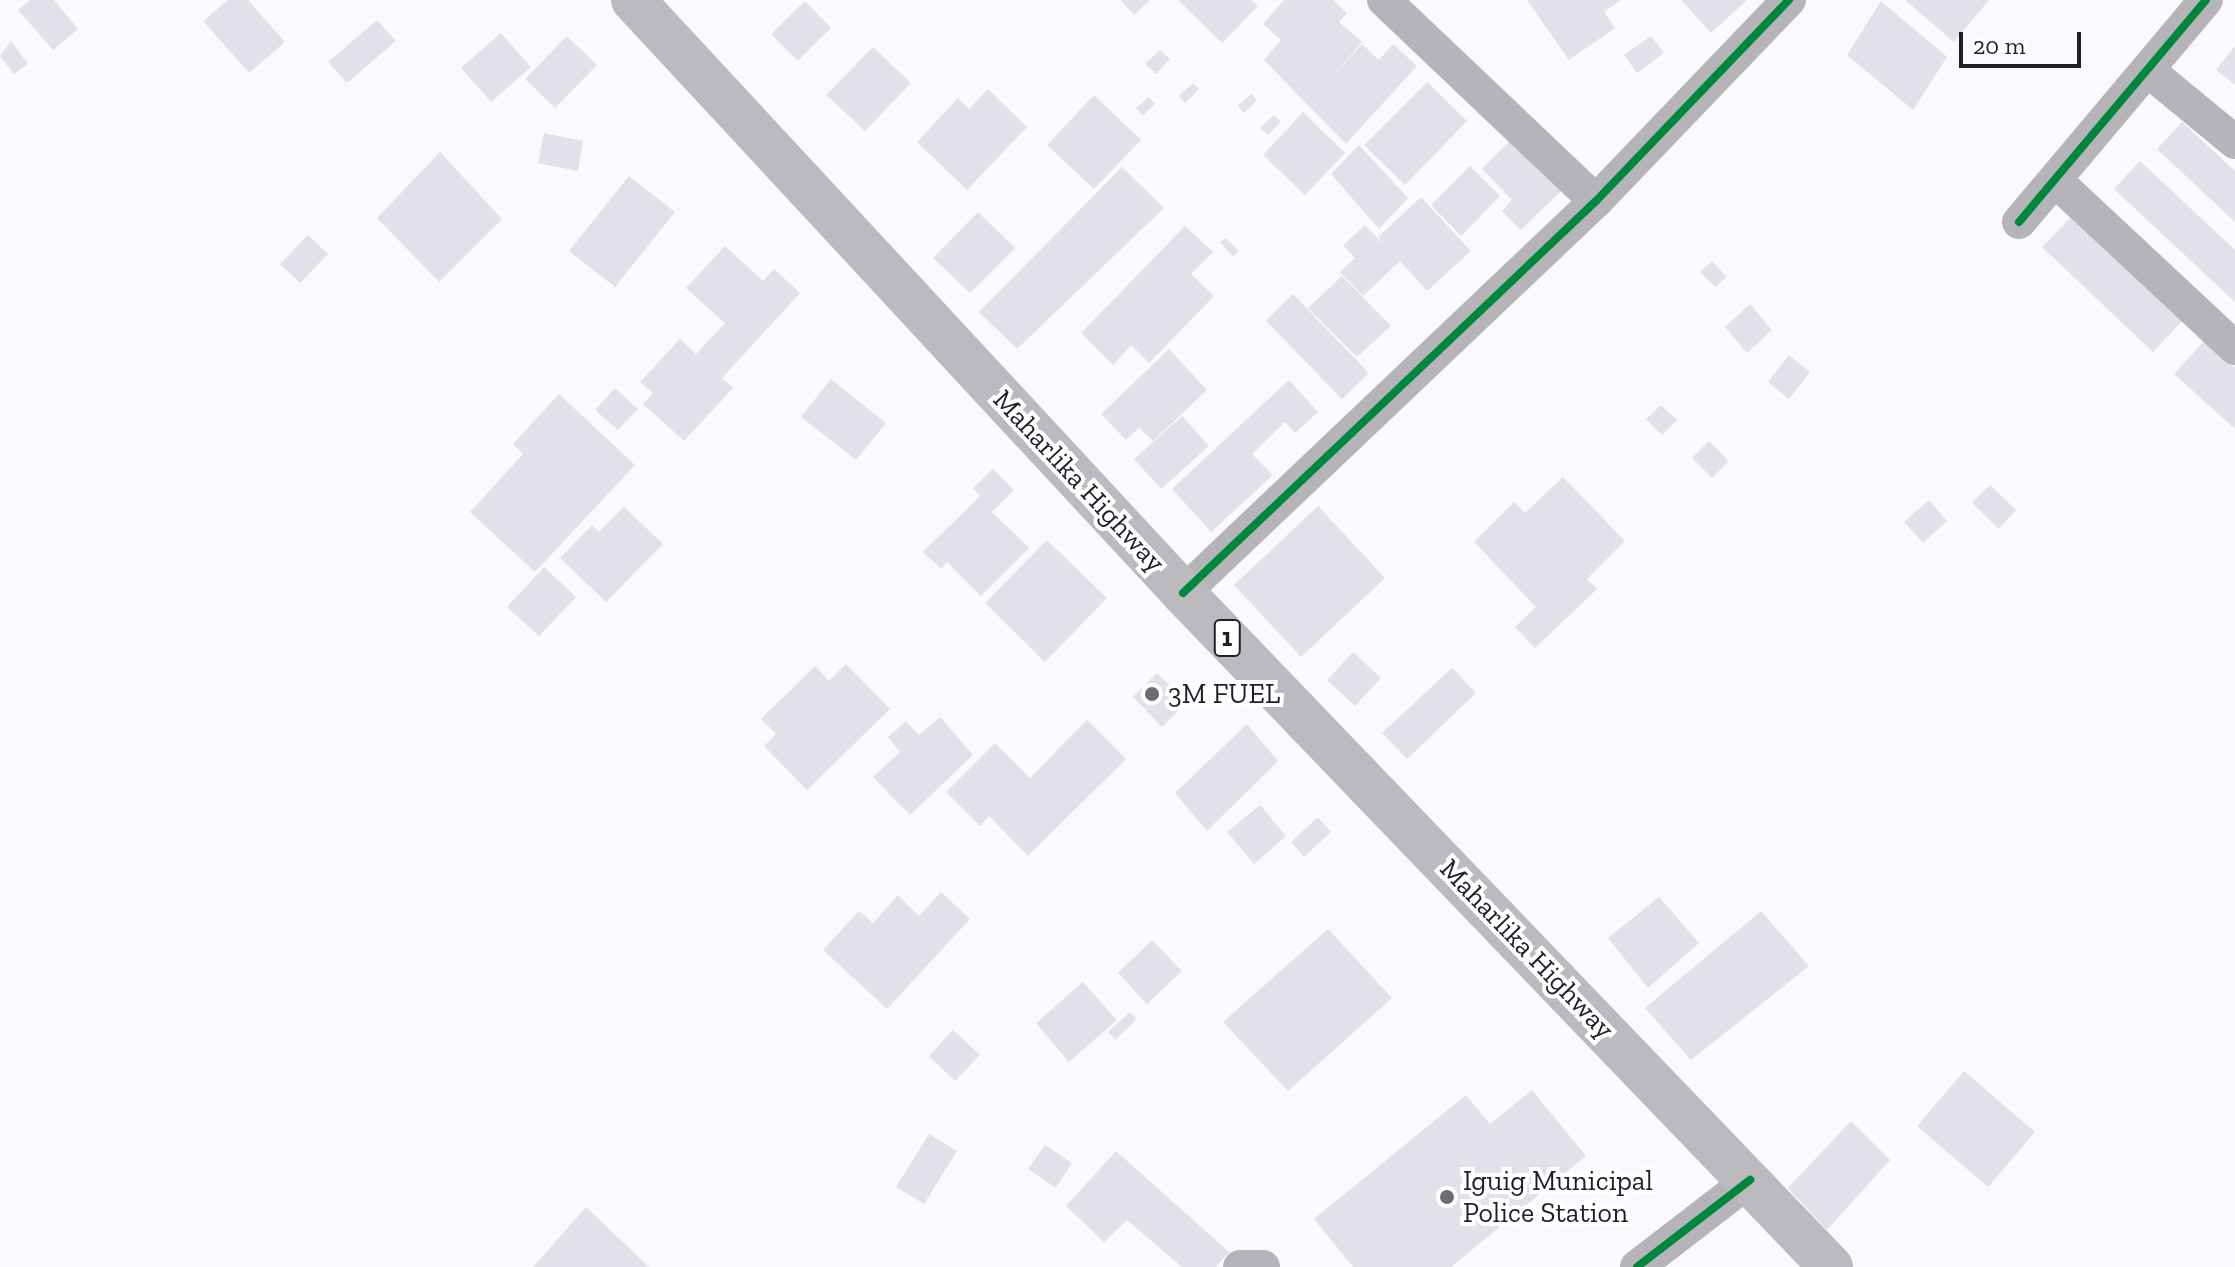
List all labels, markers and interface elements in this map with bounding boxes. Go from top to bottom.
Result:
scale bar [1963,16,2085,66]
text: 20 m [1973,31,2025,60]
street label: Maharlika Highway [986,383,1172,579]
road number: 1 [1213,616,1241,660]
place label: 3M FUEL [1168,677,1280,711]
marker: 3M FUEL [1143,685,1161,703]
street label: Maharlika Highway [1433,852,1621,1046]
place label: Iguig Municipal Police Station [1463,1164,1653,1230]
marker: Iguig Municipal Police Station [1438,1188,1456,1206]

